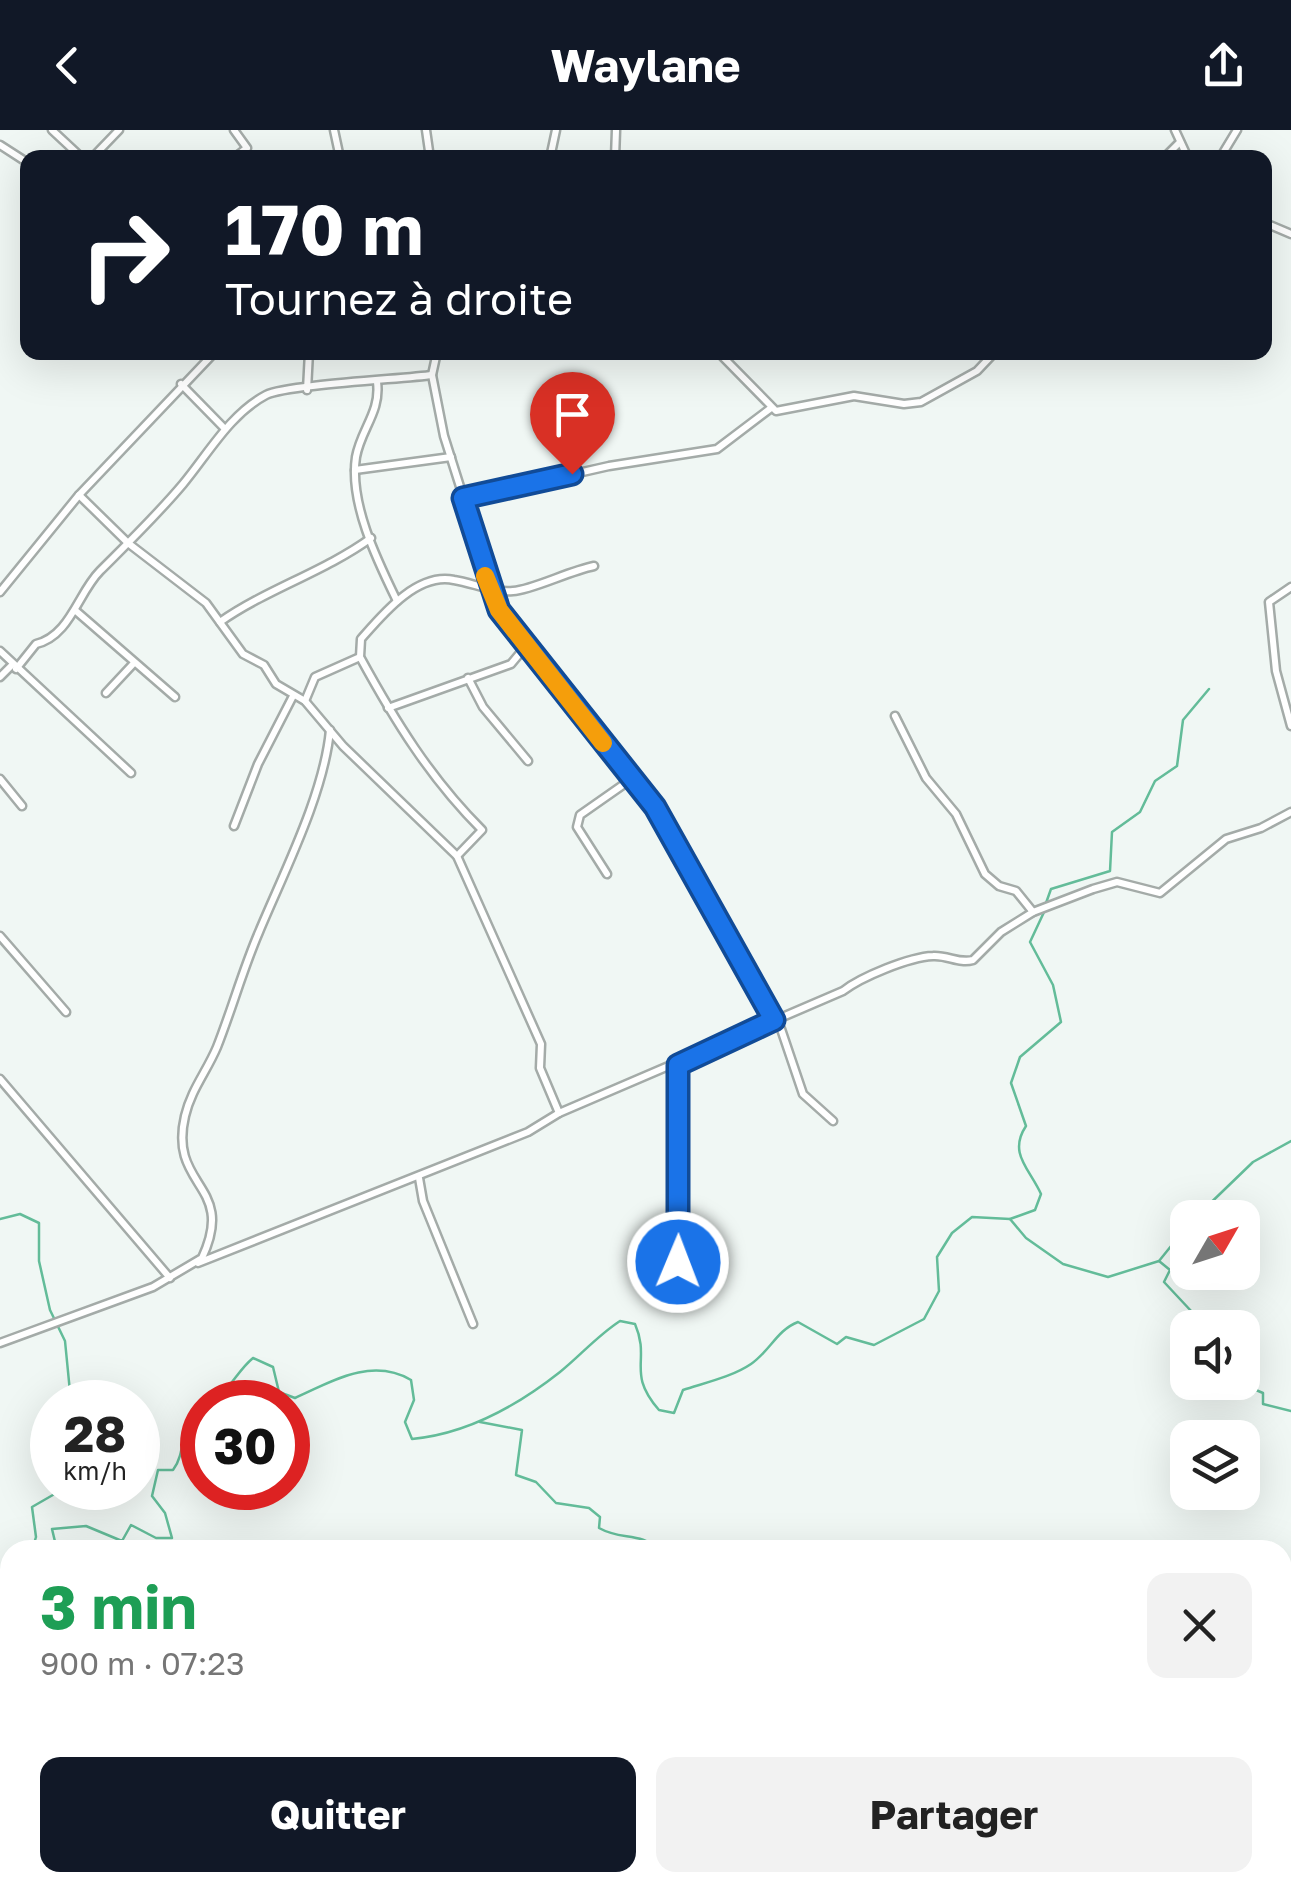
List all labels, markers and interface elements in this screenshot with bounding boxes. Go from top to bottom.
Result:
icon: back [40,38,95,93]
text: Waylane [550,38,741,92]
icon: share [1196,38,1251,93]
text: 170 m [225,186,423,270]
icon: right [60,190,190,320]
text: Tournez à droite [225,271,573,325]
pin [530,372,615,475]
icon: arrive [545,387,600,442]
north arrow [1170,1200,1260,1290]
map controls [1170,1200,1260,1510]
position arrow [626,1210,730,1314]
button: sound [1170,1310,1260,1400]
speed limit sign: 30 [180,1380,310,1510]
text: 28 [64,1403,126,1463]
button: layers [1170,1420,1260,1510]
text: km/h [63,1455,127,1486]
text: 3 min [40,1570,197,1642]
button: close [1147,1573,1252,1678]
text: 900 m · 07:23 [40,1644,245,1682]
button: Quitter [40,1757,636,1872]
button: Partager [656,1757,1252,1872]

